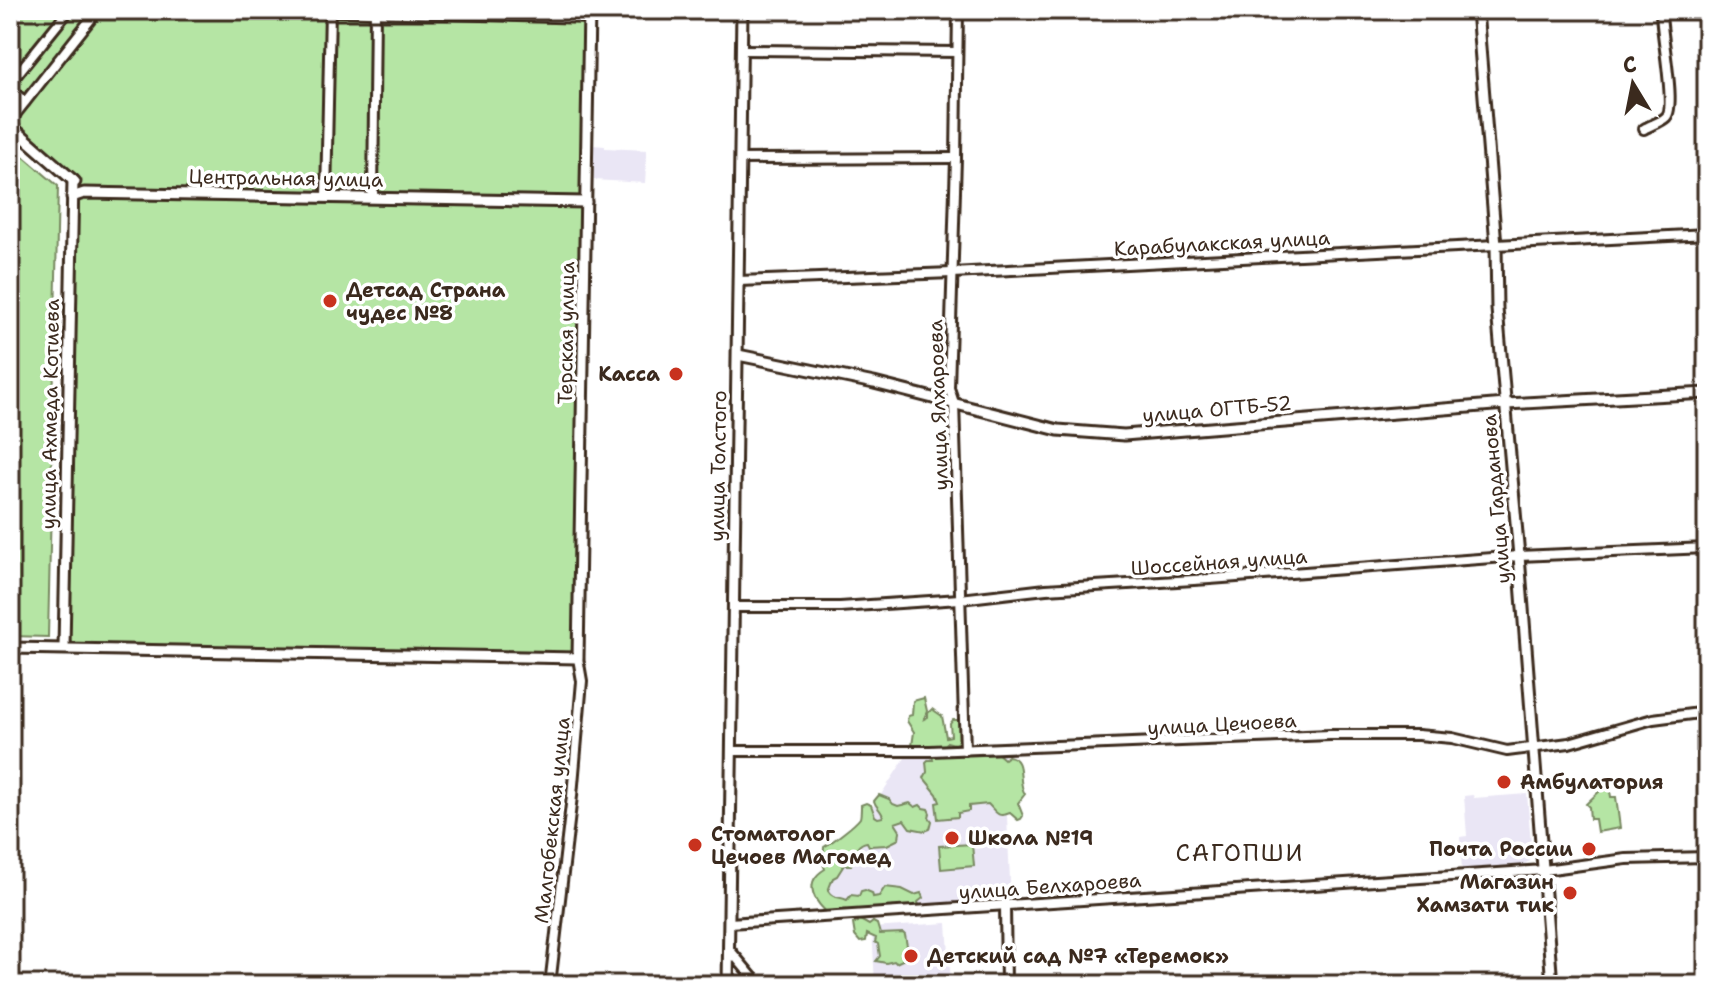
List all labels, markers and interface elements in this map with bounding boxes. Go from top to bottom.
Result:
north arrow [1593,44,1673,124]
text: С [1620,49,1639,80]
street label: Центральная улица [188,163,384,193]
street label: Карабулакская улица [1113,224,1331,262]
street label: Терская улица [552,261,580,405]
place label: Детсад Страна чудес №8 [346,277,506,326]
marker: Детсад Страна чудес №8 [321,292,339,310]
street label: улица Ахмеда Котиева [35,298,65,529]
street label: улица Ялхароева [922,319,954,491]
place label: Касса [598,361,660,387]
marker: Касса [667,365,685,383]
street label: улица Толстого [704,390,732,542]
street label: улица ОГТБ-52 [1141,390,1293,428]
street label: улица Гарданова [1476,413,1516,585]
street label: Шоссейная улица [1130,543,1309,581]
street label: улица Цечоева [1147,707,1298,741]
street label: Малгобекская улица [528,715,576,925]
place label: Амбулатория [1520,769,1664,795]
marker: Амбулатория [1495,773,1513,791]
place label: Стоматолог Цечоев Магомед [711,821,891,870]
place label: Школа №19 [968,825,1093,851]
marker: Школа №19 [943,829,961,847]
marker: Стоматолог Цечоев Магомед [686,836,704,854]
place label: Почта России [1429,836,1573,862]
district label: САГОПШИ [1175,837,1305,869]
marker: Почта России [1580,840,1598,858]
street label: улица Белхароева [958,867,1143,905]
place label: Магазин Хамзати тик [1417,869,1554,918]
marker: Магазин Хамзати тик [1561,884,1579,902]
place label: Детский сад №7 «Теремок» [927,943,1229,969]
marker: Детский сад №7 «Теремок» [902,947,920,965]

